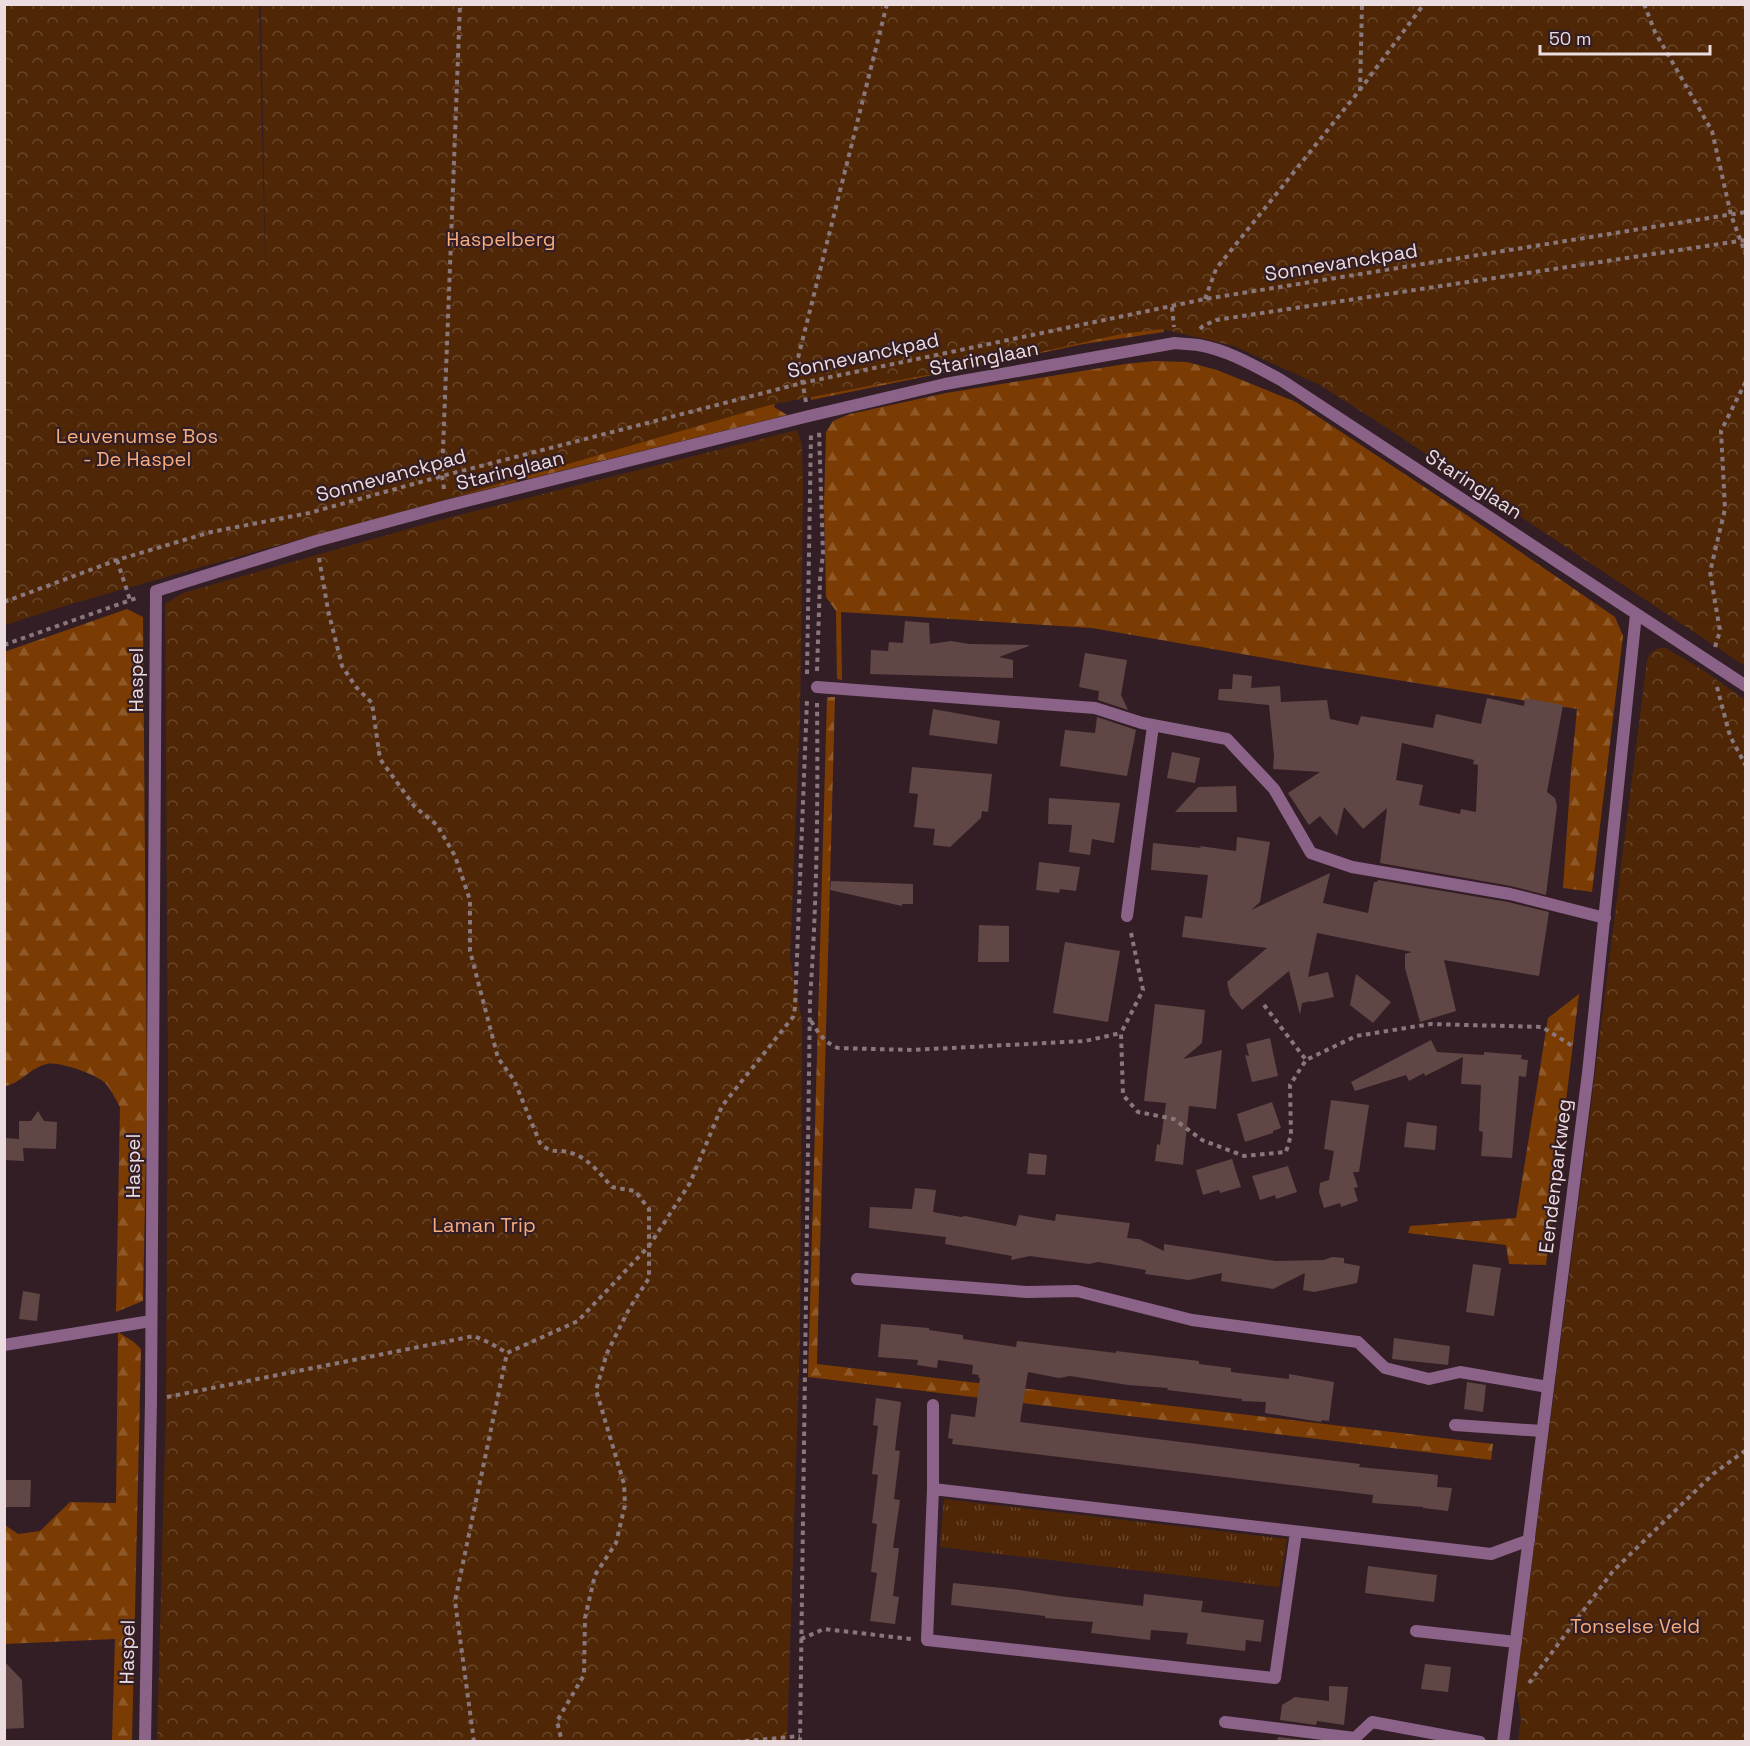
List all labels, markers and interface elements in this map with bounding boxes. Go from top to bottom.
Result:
scale bar [1540,18,1710,56]
text: 50 m [1549,27,1591,50]
park label: Haspelberg [446,226,556,252]
street label: Sonnevanckpad [1263,237,1419,287]
street label: Sonnevanckpad [785,326,941,384]
street label: Staringlaan [927,335,1041,381]
park label: Leuvenumse Bos - De Haspel [56,423,218,472]
street label: Sonnevanckpad [313,442,469,508]
street label: Staringlaan [1421,443,1527,525]
street label: Staringlaan [453,444,567,496]
street label: Haspel [123,648,149,712]
street label: Eendenparkweg [1533,1097,1577,1255]
street label: Haspel [120,1134,146,1198]
park label: Laman Trip [432,1212,536,1238]
park label: Tonselse Veld [1570,1613,1700,1639]
street label: Haspel [113,1619,141,1685]

